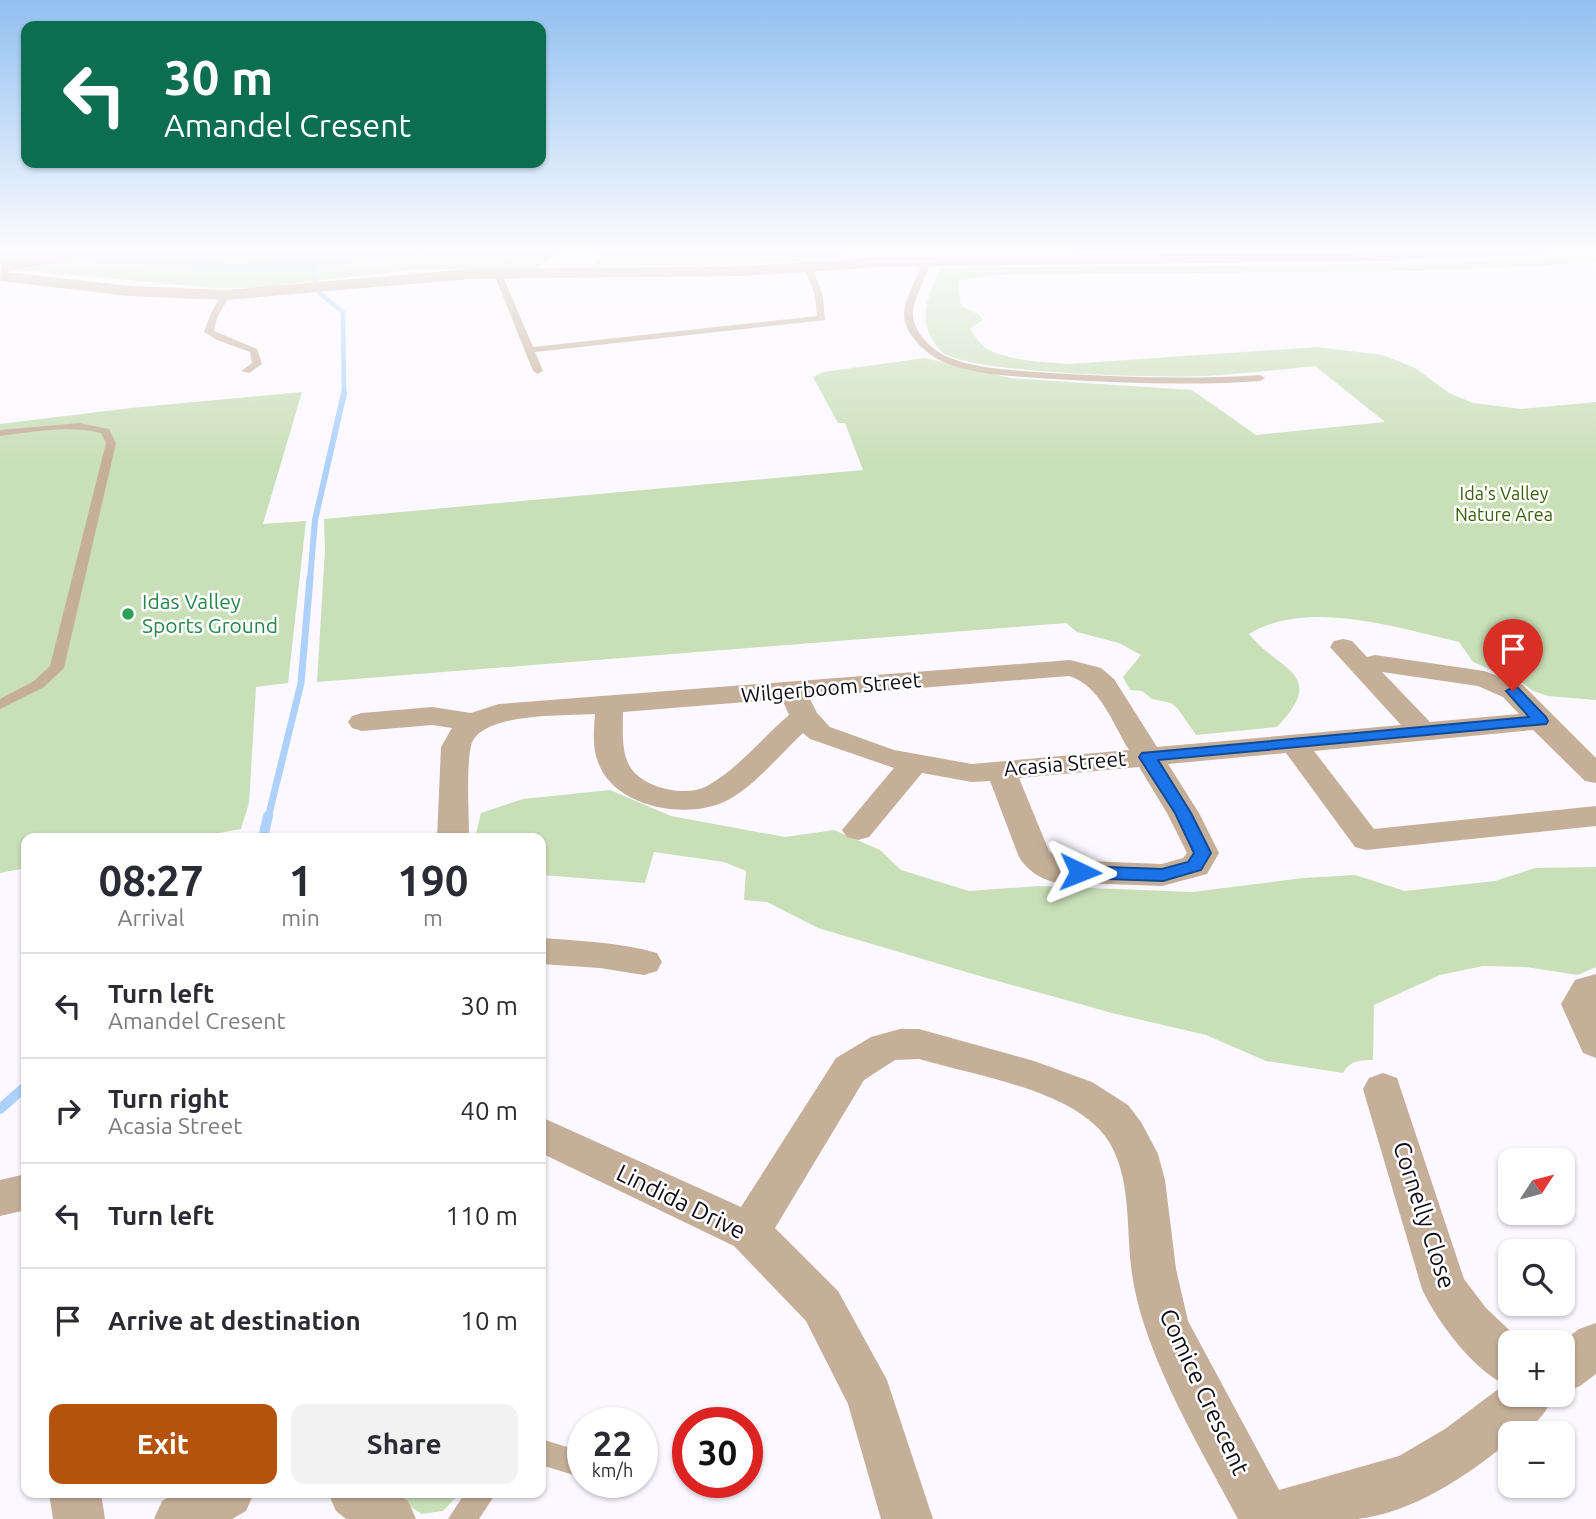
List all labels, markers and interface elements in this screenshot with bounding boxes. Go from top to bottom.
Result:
icon: left [49,49,140,140]
text: 30 m [164,49,273,104]
text: Amandel Cresent [164,107,411,143]
park label: Ida's Valley Nature Area [1455,483,1553,524]
place label: Idas Valley Sports Ground [142,589,278,637]
marker: Idas Valley Sports Ground [120,606,136,622]
pin [1483,619,1543,691]
icon: arrive [1494,630,1532,668]
street label: Wilgerboom Street [740,667,922,707]
street label: Acasia Street [1003,746,1127,780]
position arrow [1043,835,1117,909]
text: 08:27 [99,857,204,904]
text: 1 [289,857,312,904]
text: 190 [397,857,468,904]
text: Arrival [118,905,185,930]
text: min [281,905,320,930]
text: m [423,905,443,930]
text: Turn left [108,979,214,1008]
icon: left [49,987,87,1025]
text: 30 m [460,991,518,1020]
text: Amandel Cresent [108,1008,286,1033]
text: Turn right [108,1084,229,1113]
icon: right [49,1092,87,1130]
text: 40 m [460,1096,518,1125]
text: Acasia Street [108,1113,242,1138]
street label: Cornelly Close [1388,1138,1461,1292]
north arrow [1498,1148,1575,1225]
map controls [1498,1148,1575,1498]
street label: Lindida Drive [612,1159,750,1244]
icon: left [49,1197,87,1235]
text: Turn left [108,1201,214,1230]
text: 110 m [446,1201,518,1230]
button: search [1498,1239,1575,1316]
icon: arrive [49,1302,87,1340]
street label: Comice Crescent [1154,1305,1255,1480]
text: Arrive at destination [108,1306,361,1335]
text: 10 m [460,1306,518,1335]
button: + [1498,1330,1575,1407]
button: Exit [49,1404,277,1484]
button: Share [291,1404,518,1484]
speed limit sign: 30 [672,1407,763,1498]
button: − [1498,1421,1575,1498]
text: 22 [593,1423,632,1463]
text: km/h [592,1460,633,1480]

